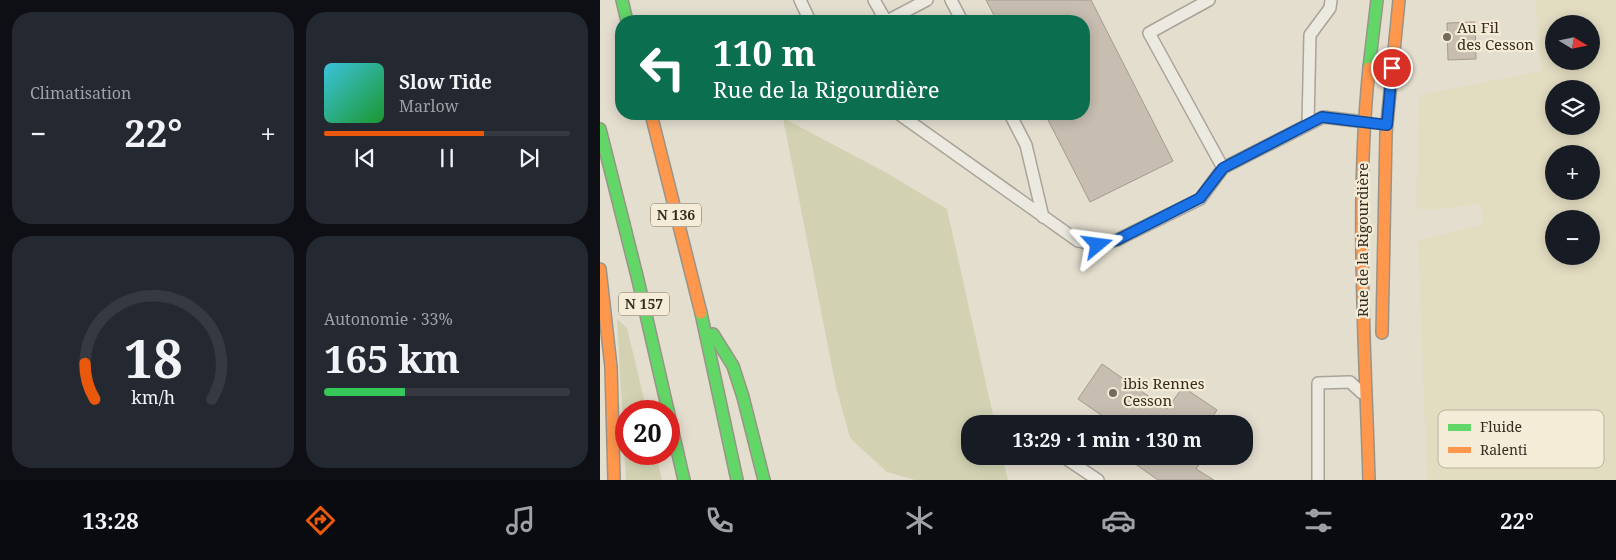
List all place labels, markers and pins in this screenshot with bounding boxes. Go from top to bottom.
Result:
place label: Au Fil des Cesson [1457,17,1534,54]
marker: Au Fil des Cesson [1441,31,1453,43]
pin [1371,47,1413,89]
place label: ibis Rennes Cesson [1123,373,1205,410]
marker: ibis Rennes Cesson [1107,387,1119,399]

